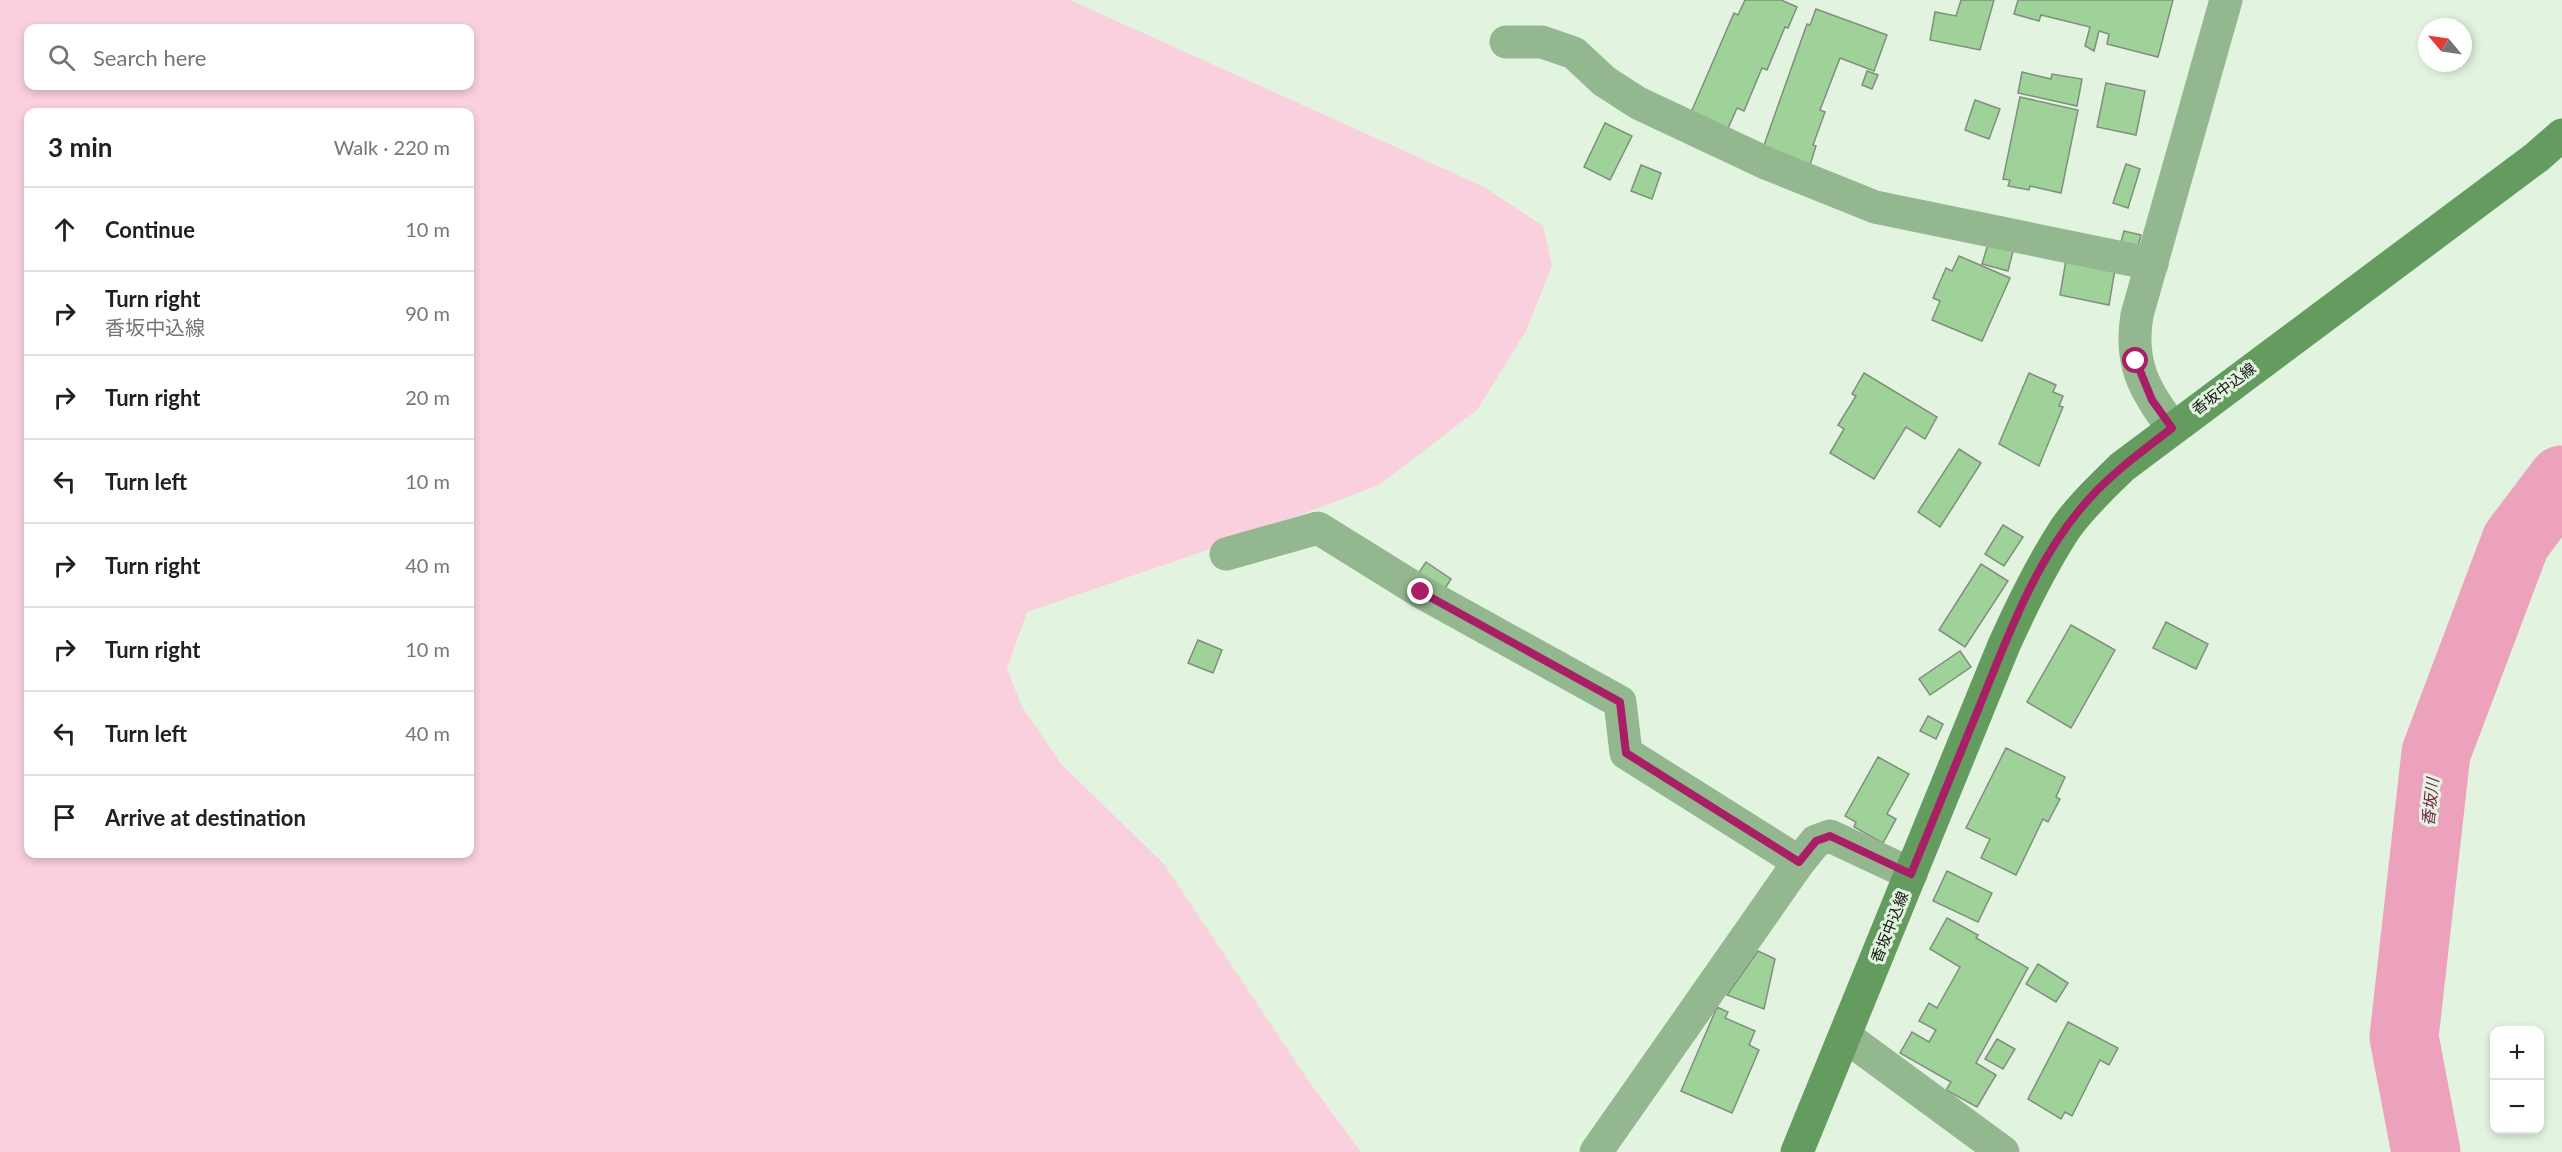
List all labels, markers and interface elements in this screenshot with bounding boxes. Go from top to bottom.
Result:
north arrow [2418,18,2472,72]
search box [24,24,474,90]
icon: search [45,41,78,74]
text: Search here [93,44,206,71]
text: 3 min [48,131,112,163]
text: Walk · 220 m [334,135,450,159]
icon: ahead [48,213,81,246]
text: Continue [105,216,195,243]
text: 10 m [405,217,450,241]
text: Turn right [105,285,200,312]
icon: right [48,297,81,330]
text: 90 m [405,301,450,325]
text: 香坂中込線 [105,315,205,339]
route start [2122,347,2148,373]
street label: 香坂中込線 [2188,358,2259,418]
icon: right [48,381,81,414]
text: Turn right [105,384,200,411]
text: 20 m [405,385,450,409]
icon: left [48,465,81,498]
text: Turn left [105,468,187,495]
text: 10 m [405,469,450,493]
icon: right [48,549,81,582]
text: Turn right [105,552,200,579]
text: 40 m [405,553,450,577]
route end [1407,578,1433,604]
icon: right [48,633,81,666]
text: Turn right [105,636,200,663]
text: 10 m [405,637,450,661]
icon: left [48,717,81,750]
text: Turn left [105,720,187,747]
text: 40 m [405,721,450,745]
water label: 香坂川 [2418,775,2442,827]
icon: arrive [48,801,81,834]
text: Arrive at destination [105,804,306,831]
street label: 香坂中込線 [1867,888,1911,965]
map controls [2490,1026,2544,1134]
button: + [2490,1026,2544,1080]
button: − [2490,1080,2544,1134]

